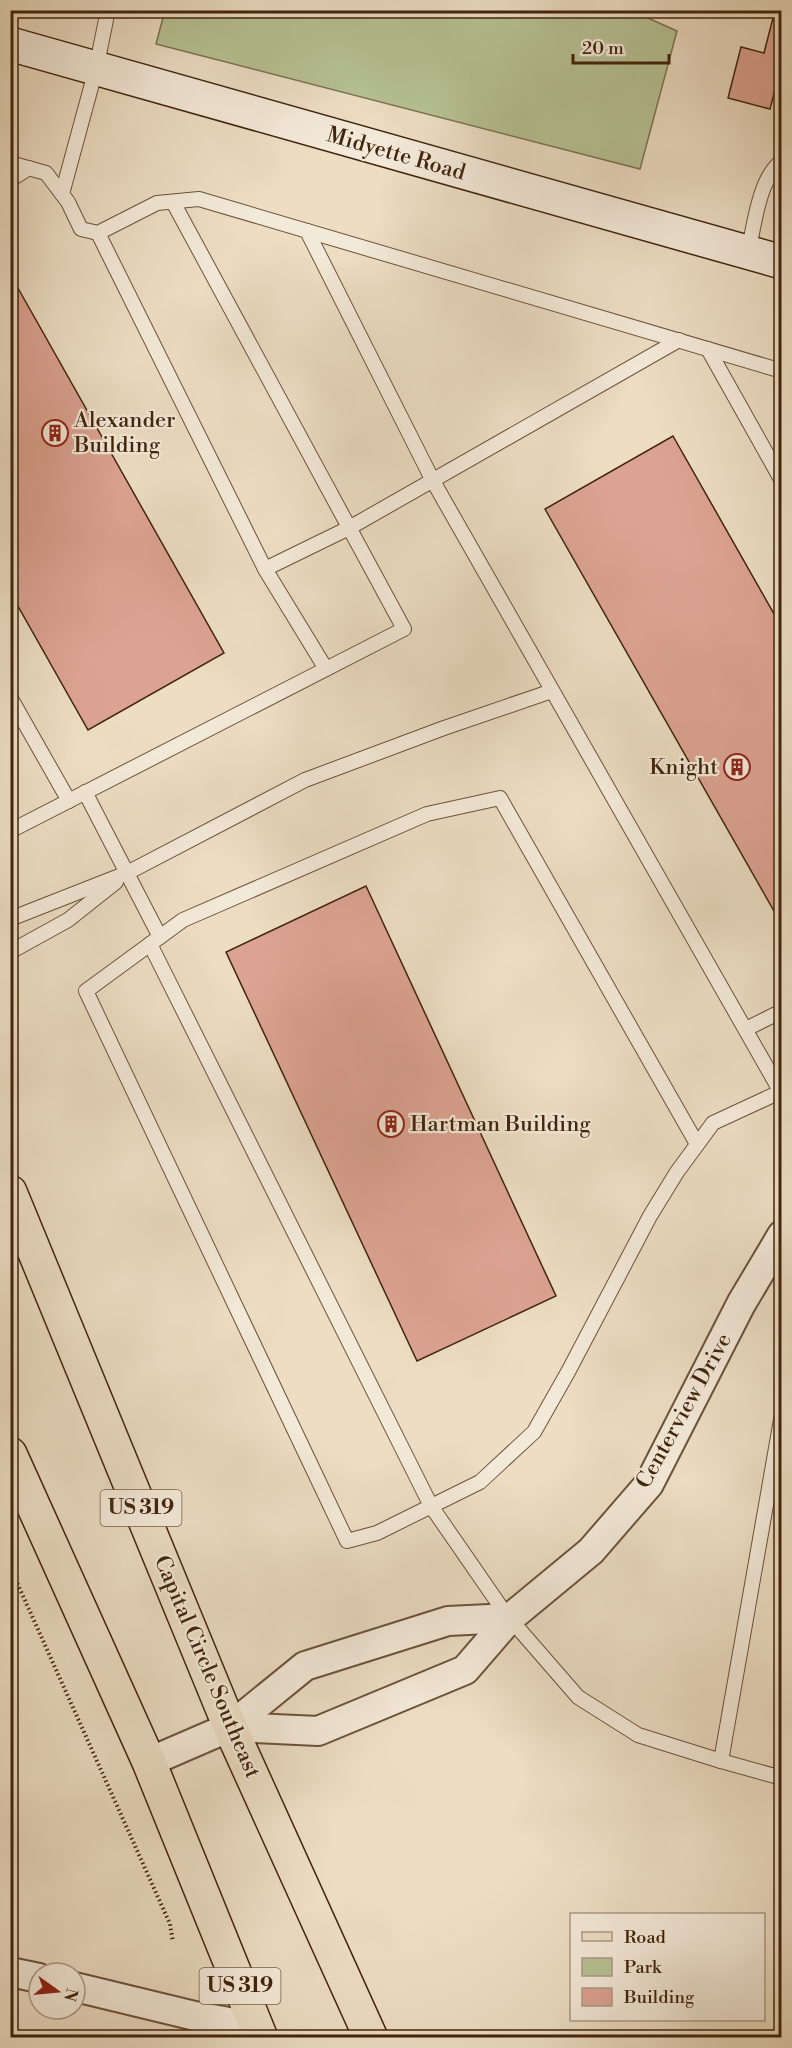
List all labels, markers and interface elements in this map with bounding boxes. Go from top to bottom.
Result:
scale bar [573,27,669,65]
text: 20 m [582,37,624,60]
street label: Midyette Road [324,121,469,187]
place label: Alexander Building [73,407,176,459]
building icon: Alexander Building [40,418,70,448]
building icon: Knight [722,752,752,782]
place label: Knight [649,754,718,781]
building icon: Hartman Building [376,1109,406,1139]
place label: Hartman Building [410,1111,591,1138]
street label: Centerview Drive [630,1329,738,1493]
road number: US 319 [100,1490,182,1526]
street label: Capital Circle Southeast [148,1551,266,1783]
legend [570,1913,765,2021]
text: Road [624,1926,667,1949]
text: Park [624,1956,663,1979]
north arrow [27,1961,87,2021]
road number: US 319 [200,1968,280,2004]
text: N [59,1986,82,2004]
text: Building [623,1986,695,2009]

